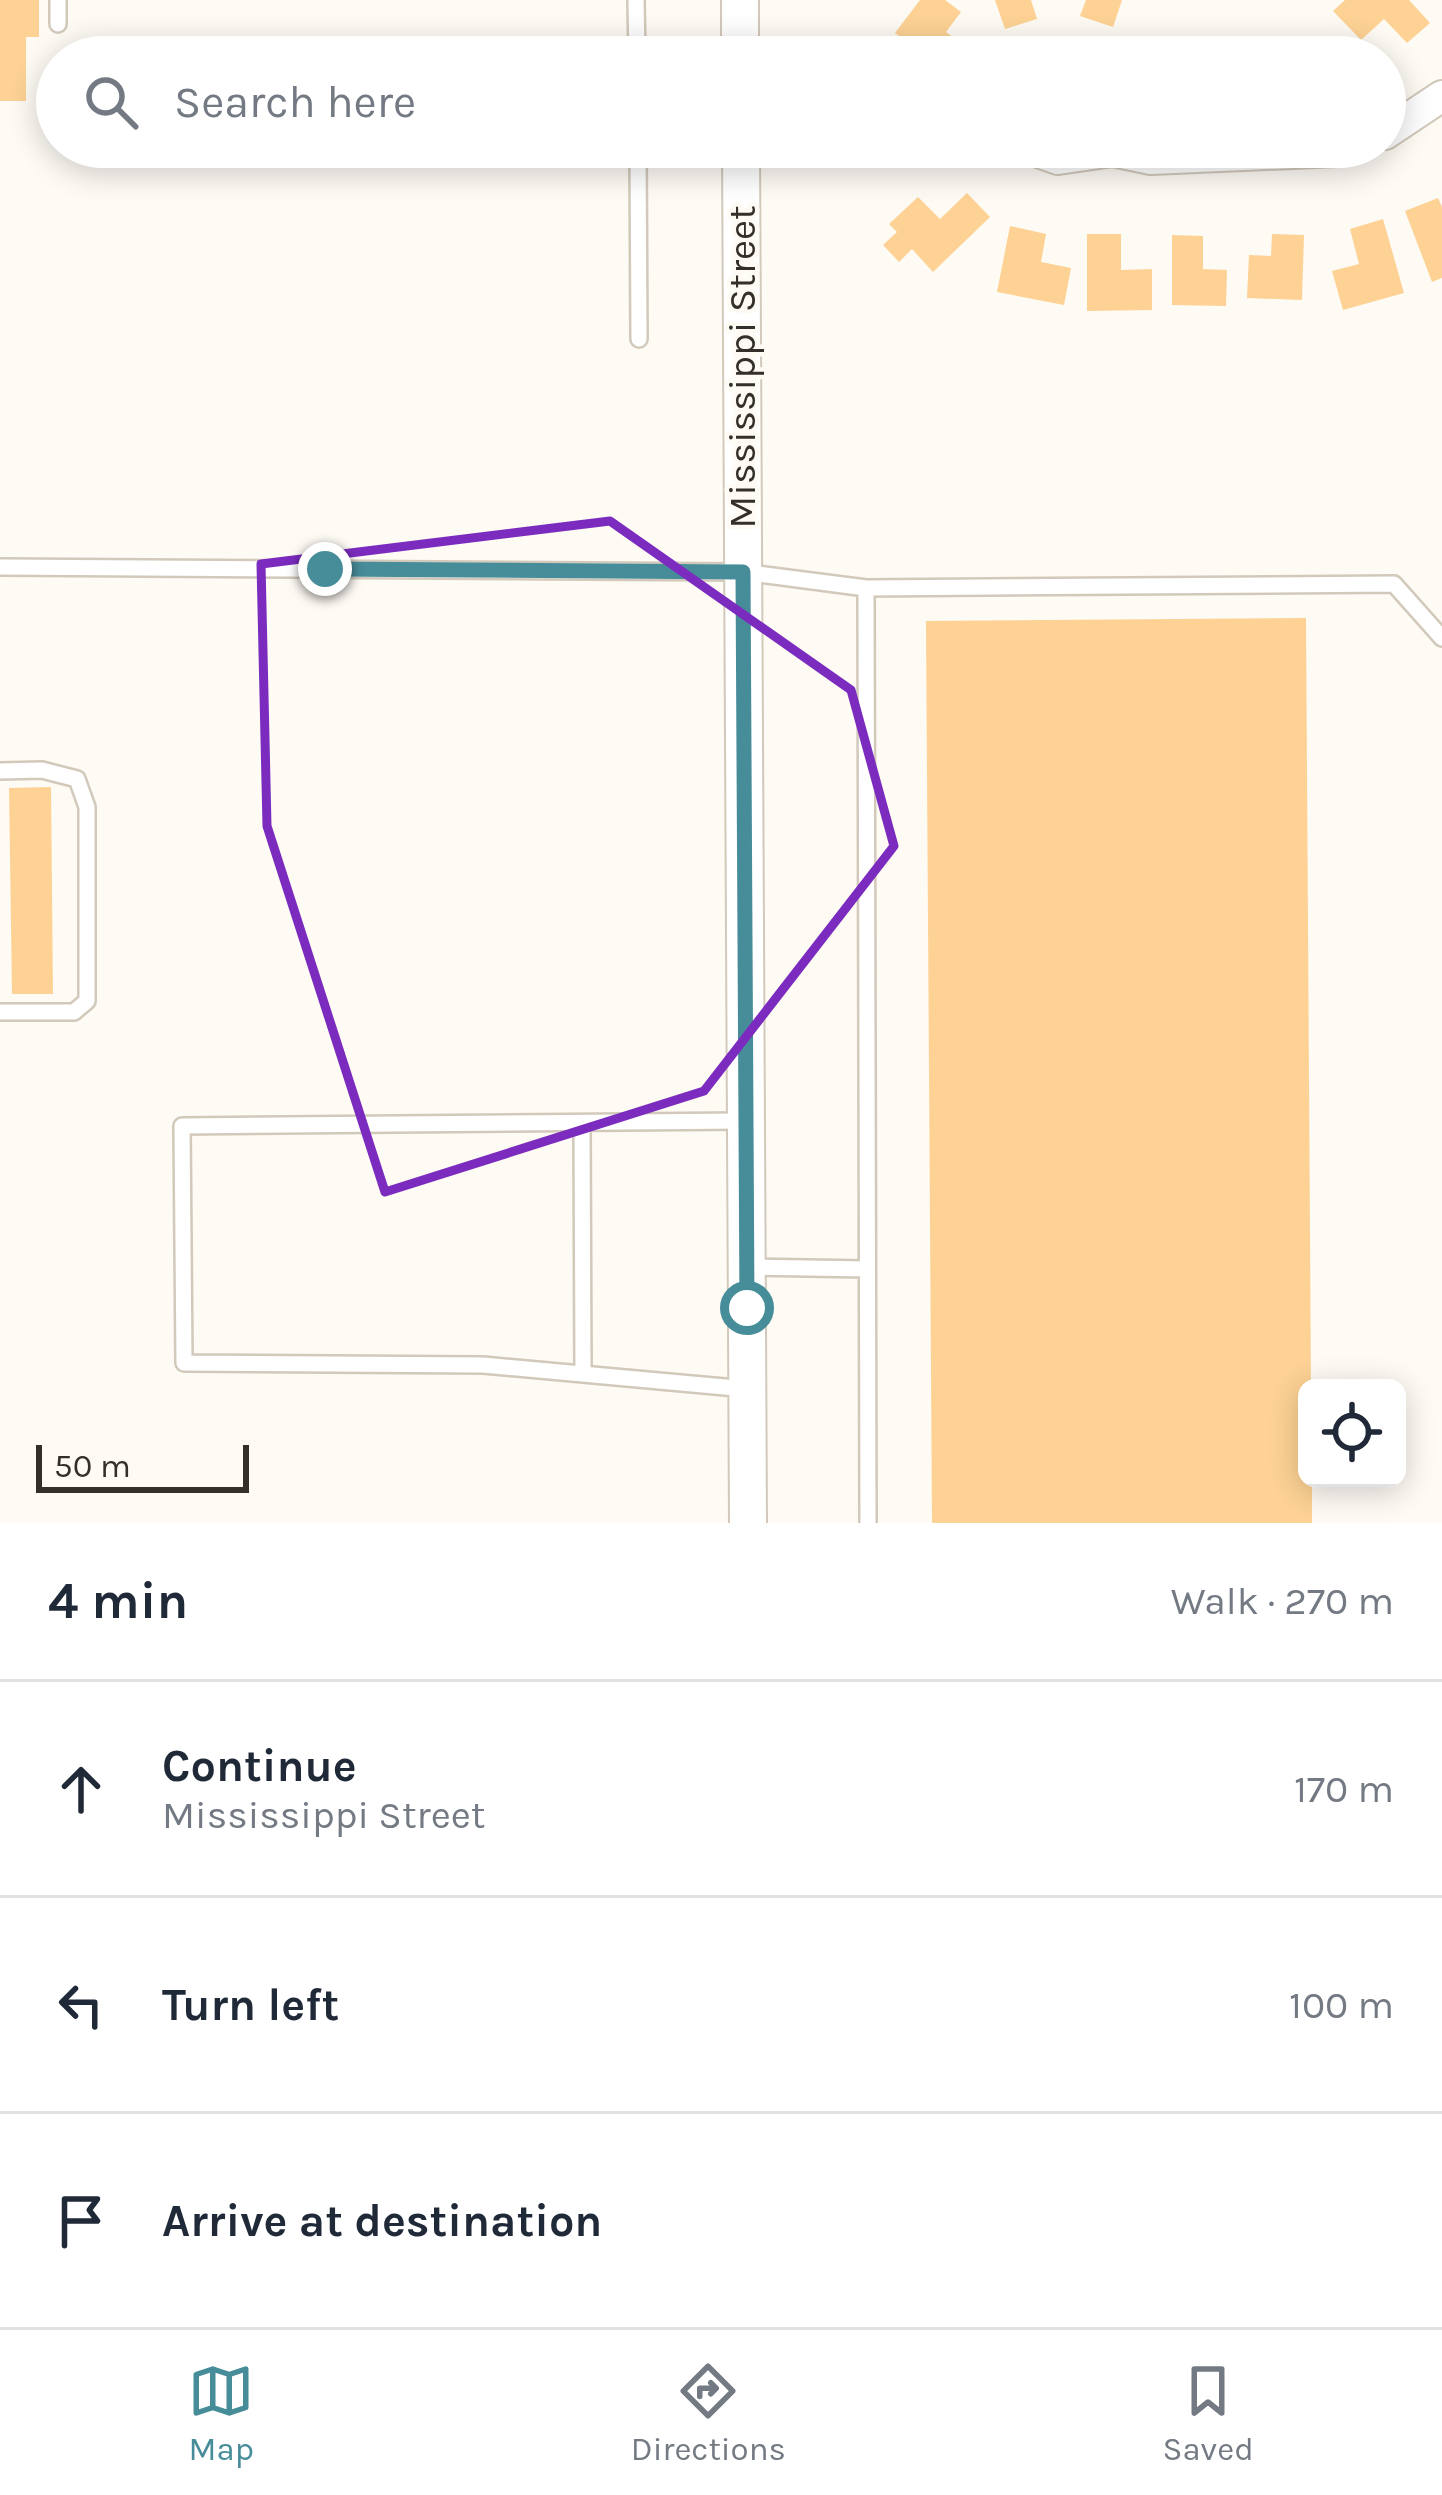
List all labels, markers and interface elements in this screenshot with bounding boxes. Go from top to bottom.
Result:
search box [36,36,1406,168]
icon: search [78,69,144,135]
text: Search here [174,76,416,128]
street label: Mississippi Street [719,205,765,529]
route end [298,542,352,596]
route start [720,1281,774,1335]
map controls [1298,1379,1406,1487]
button: locate [1298,1379,1406,1487]
scale bar [36,1439,249,1492]
text: 50 m [54,1447,131,1485]
text: 4 min [48,1571,188,1631]
text: Walk · 270 m [1171,1578,1394,1624]
text: Continue [162,1740,357,1792]
icon: ahead [48,1756,114,1822]
text: 170 m [1294,1766,1394,1812]
text: Mississippi Street [162,1792,485,1838]
icon: left [48,1972,114,2038]
text: Turn left [162,1979,339,2031]
text: 100 m [1289,1982,1394,2028]
icon: arrive [48,2188,114,2254]
text: Arrive at destination [162,2195,602,2247]
tab: Map [188,2358,254,2468]
tab: Directions [631,2358,786,2468]
tab: Saved [1163,2358,1254,2468]

